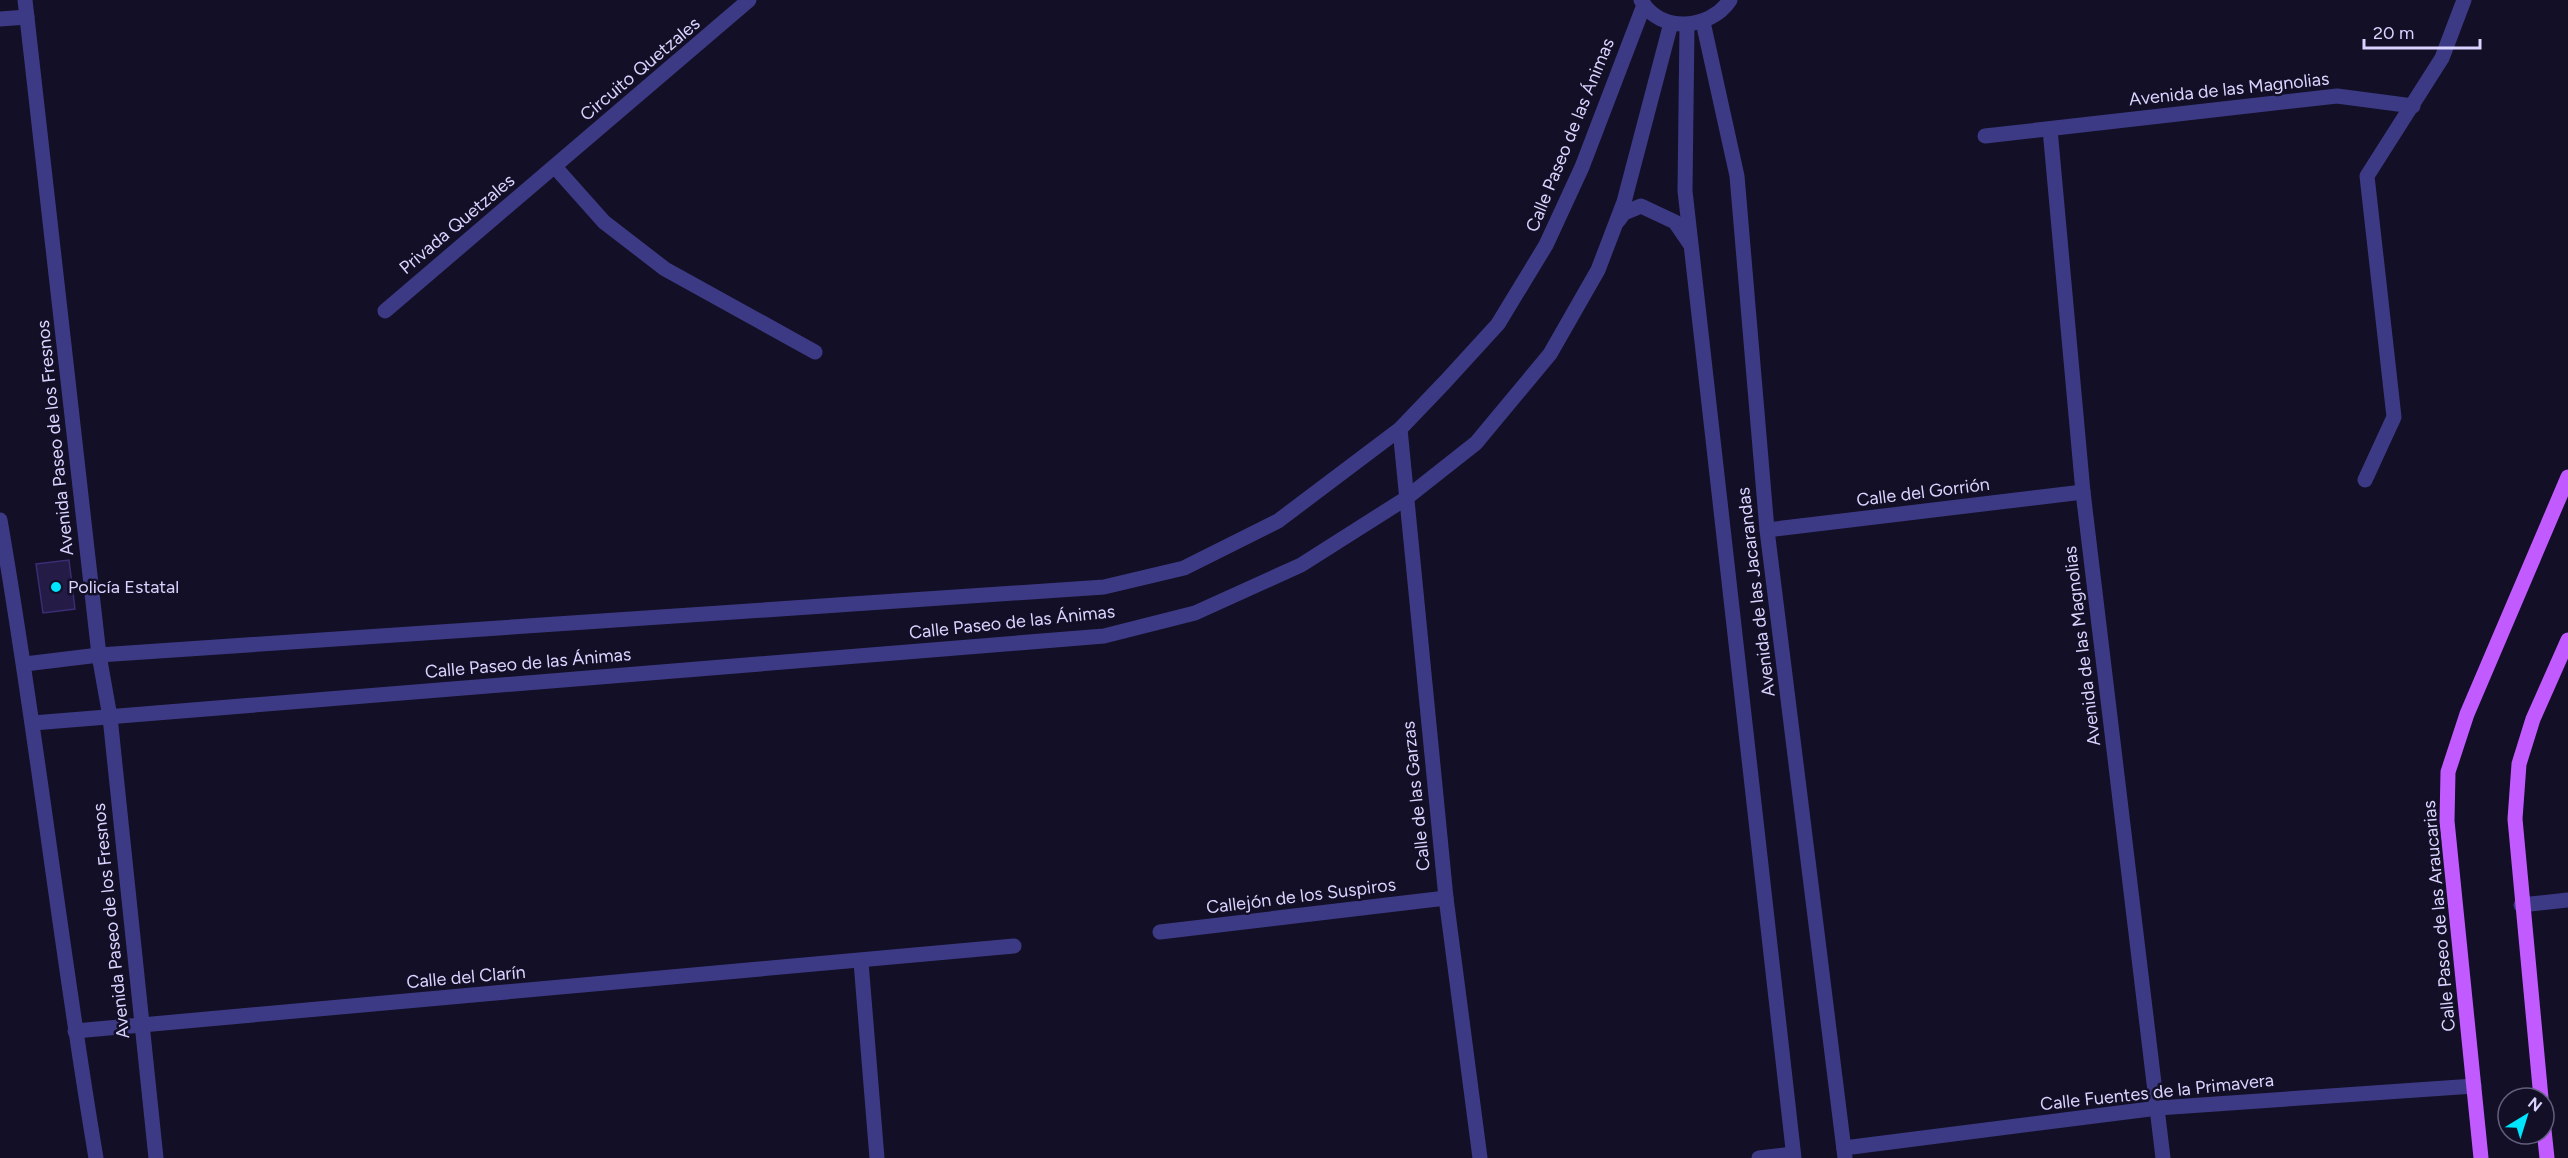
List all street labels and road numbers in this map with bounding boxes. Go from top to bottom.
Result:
street label: Circuito Quetzales [576,12,704,126]
street label: Calle Paseo de las Ánimas [1521,35,1619,235]
street label: Avenida de las Magnolias [2128,68,2330,110]
street label: Privada Quetzales [395,169,519,279]
street label: Avenida Paseo de los Fresnos [32,319,78,557]
street label: Calle del Gorrión [1855,473,1991,511]
street label: Avenida de las Jacarandas [1732,486,1780,698]
street label: Avenida de las Magnolias [2059,545,2105,747]
street label: Calle Paseo de las Ánimas [908,600,1116,644]
street label: Calle Paseo de las Ánimas [424,643,632,683]
street label: Calle de las Garzas [1397,720,1435,872]
street label: Calle Paseo de las Araucarias [2418,800,2460,1032]
street label: Avenida Paseo de los Fresnos [88,802,134,1040]
street label: Callejón de los Suspiros [1205,873,1397,919]
street label: Calle del Clarín [405,961,527,993]
street label: Calle Fuentes de la Primavera [2039,1069,2275,1115]

